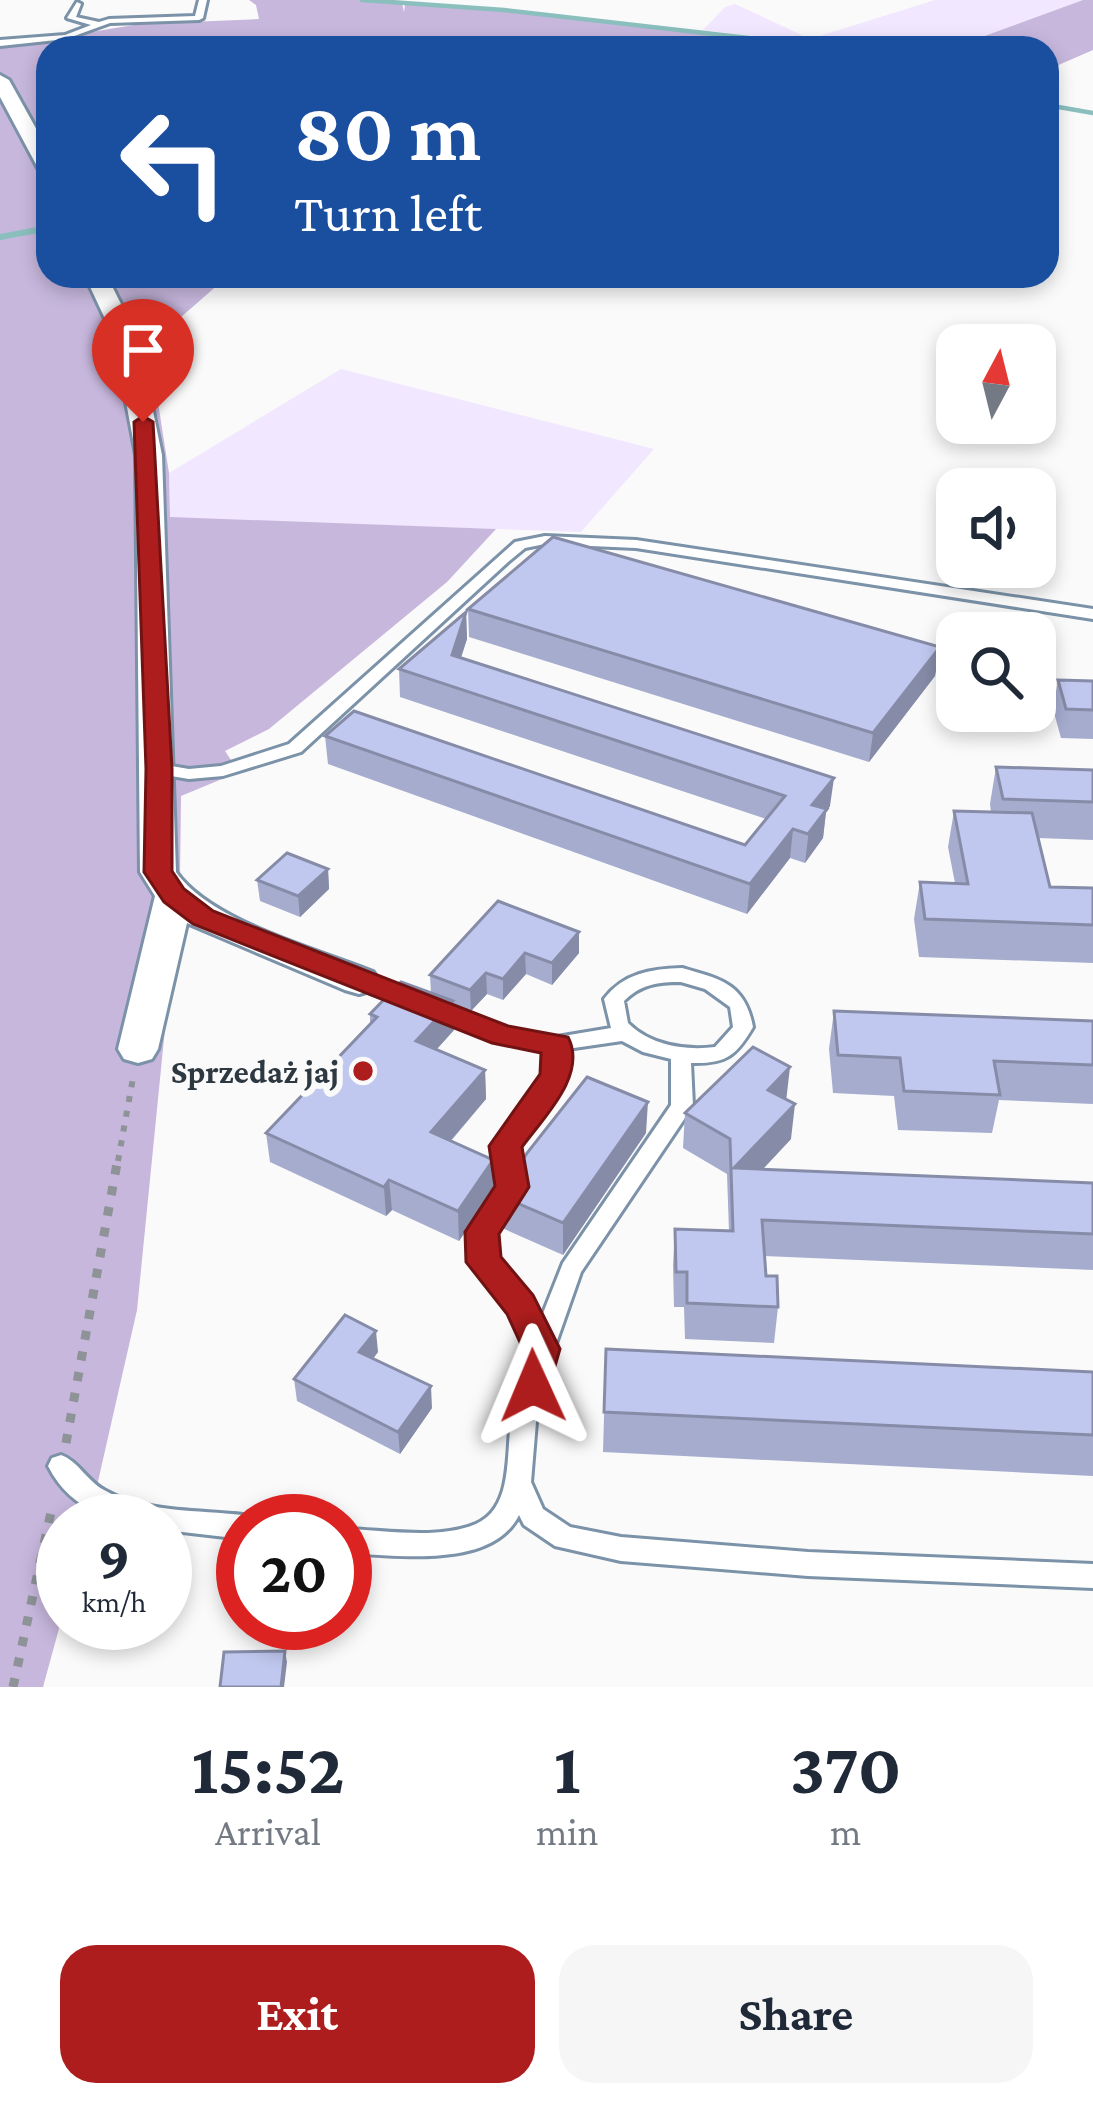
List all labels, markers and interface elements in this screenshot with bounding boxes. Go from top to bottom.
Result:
icon: left [96,84,252,240]
text: 80 m [294,85,481,178]
text: Turn left [294,183,482,243]
pin [92,299,194,422]
icon: arrive [110,317,176,383]
north arrow [936,324,1056,444]
map controls [936,324,1056,732]
button: sound [936,468,1056,588]
button: search [936,612,1056,732]
place label: Sprzedaż jaj [171,1053,339,1091]
marker: Sprzedaż jaj [350,1058,376,1084]
position arrow [470,1323,596,1449]
speed limit sign: 20 [216,1494,372,1650]
text: 9 [98,1523,130,1590]
text: km/h [82,1585,146,1618]
text: 15:52 [191,1728,345,1808]
text: 1 [554,1728,581,1808]
text: 370 [790,1728,902,1808]
text: Arrival [215,1810,321,1853]
text: min [536,1810,598,1853]
text: m [830,1810,861,1853]
button: Exit [60,1945,535,2083]
button: Share [559,1945,1033,2083]

